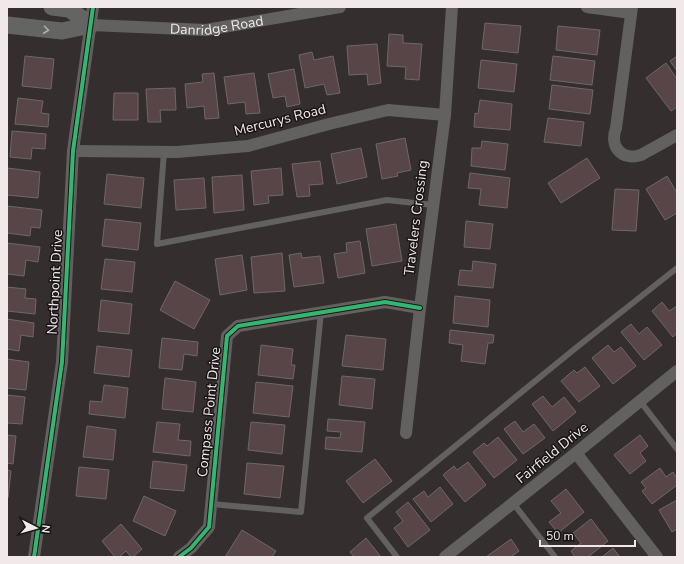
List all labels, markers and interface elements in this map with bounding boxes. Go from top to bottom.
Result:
street label: Danridge Road [169,11,265,40]
one-way arrow [43,25,49,34]
street label: Mercurys Road [232,99,328,141]
street label: Travelers Crossing [400,159,432,277]
street label: Northpoint Drive [43,229,67,335]
street label: Compass Point Drive [193,346,225,478]
street label: Fairfield Drive [512,418,592,488]
north arrow [16,508,56,548]
scale bar [540,522,635,548]
text: N [38,524,53,534]
text: 50 m [546,528,574,544]

